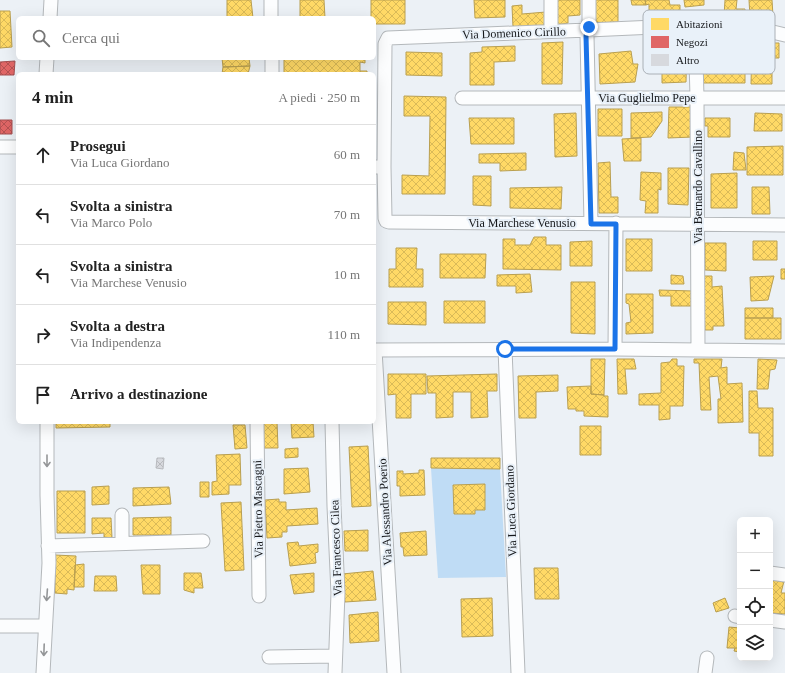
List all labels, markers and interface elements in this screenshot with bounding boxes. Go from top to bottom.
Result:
legend [643,10,775,74]
search box [16,16,376,60]
route end [580,18,598,36]
text: Abitazioni [676,18,722,30]
street label: Via Domenico Cirillo [462,24,566,42]
icon: search [30,27,52,49]
text: Cerca qui [62,30,120,46]
text: Negozi [676,36,708,48]
text: Altro [676,54,700,66]
text: 4 min [32,88,73,107]
text: A piedi · 250 m [278,90,360,105]
street label: Via Guglielmo Pepe [598,91,696,105]
street label: Via Bernardo Cavallino [691,130,705,244]
text: Prosegui [70,138,126,154]
icon: ahead [32,144,54,166]
text: 60 m [334,147,360,162]
text: Via Luca Giordano [70,155,170,170]
text: Svolta a sinistra [70,198,173,214]
icon: left [32,204,54,226]
text: 70 m [334,207,360,222]
text: Via Marco Polo [70,215,152,230]
street label: Via Marchese Venusio [468,216,576,230]
text: Svolta a sinistra [70,258,173,274]
icon: left [32,264,54,286]
text: 10 m [334,267,360,282]
text: Via Marchese Venusio [70,275,187,290]
text: Svolta a destra [70,318,165,334]
icon: right [32,324,54,346]
text: 110 m [328,327,360,342]
text: Via Indipendenza [70,335,161,350]
route start [496,340,514,358]
icon: arrive [32,384,54,406]
text: Arrivo a destinazione [70,386,207,402]
one-way arrow [43,454,51,467]
street label: Via Alessandro Poerio [375,458,395,566]
street label: Via Pietro Mascagni [250,459,266,558]
street label: Via Luca Giordano [502,465,520,557]
street label: Via Francesco Cilea [327,499,345,597]
map controls [737,517,773,661]
button: + [737,517,773,553]
button: − [737,553,773,589]
one-way arrow [43,588,50,601]
button: locate [737,589,773,625]
button: layers [737,625,773,661]
one-way arrow [40,643,47,656]

